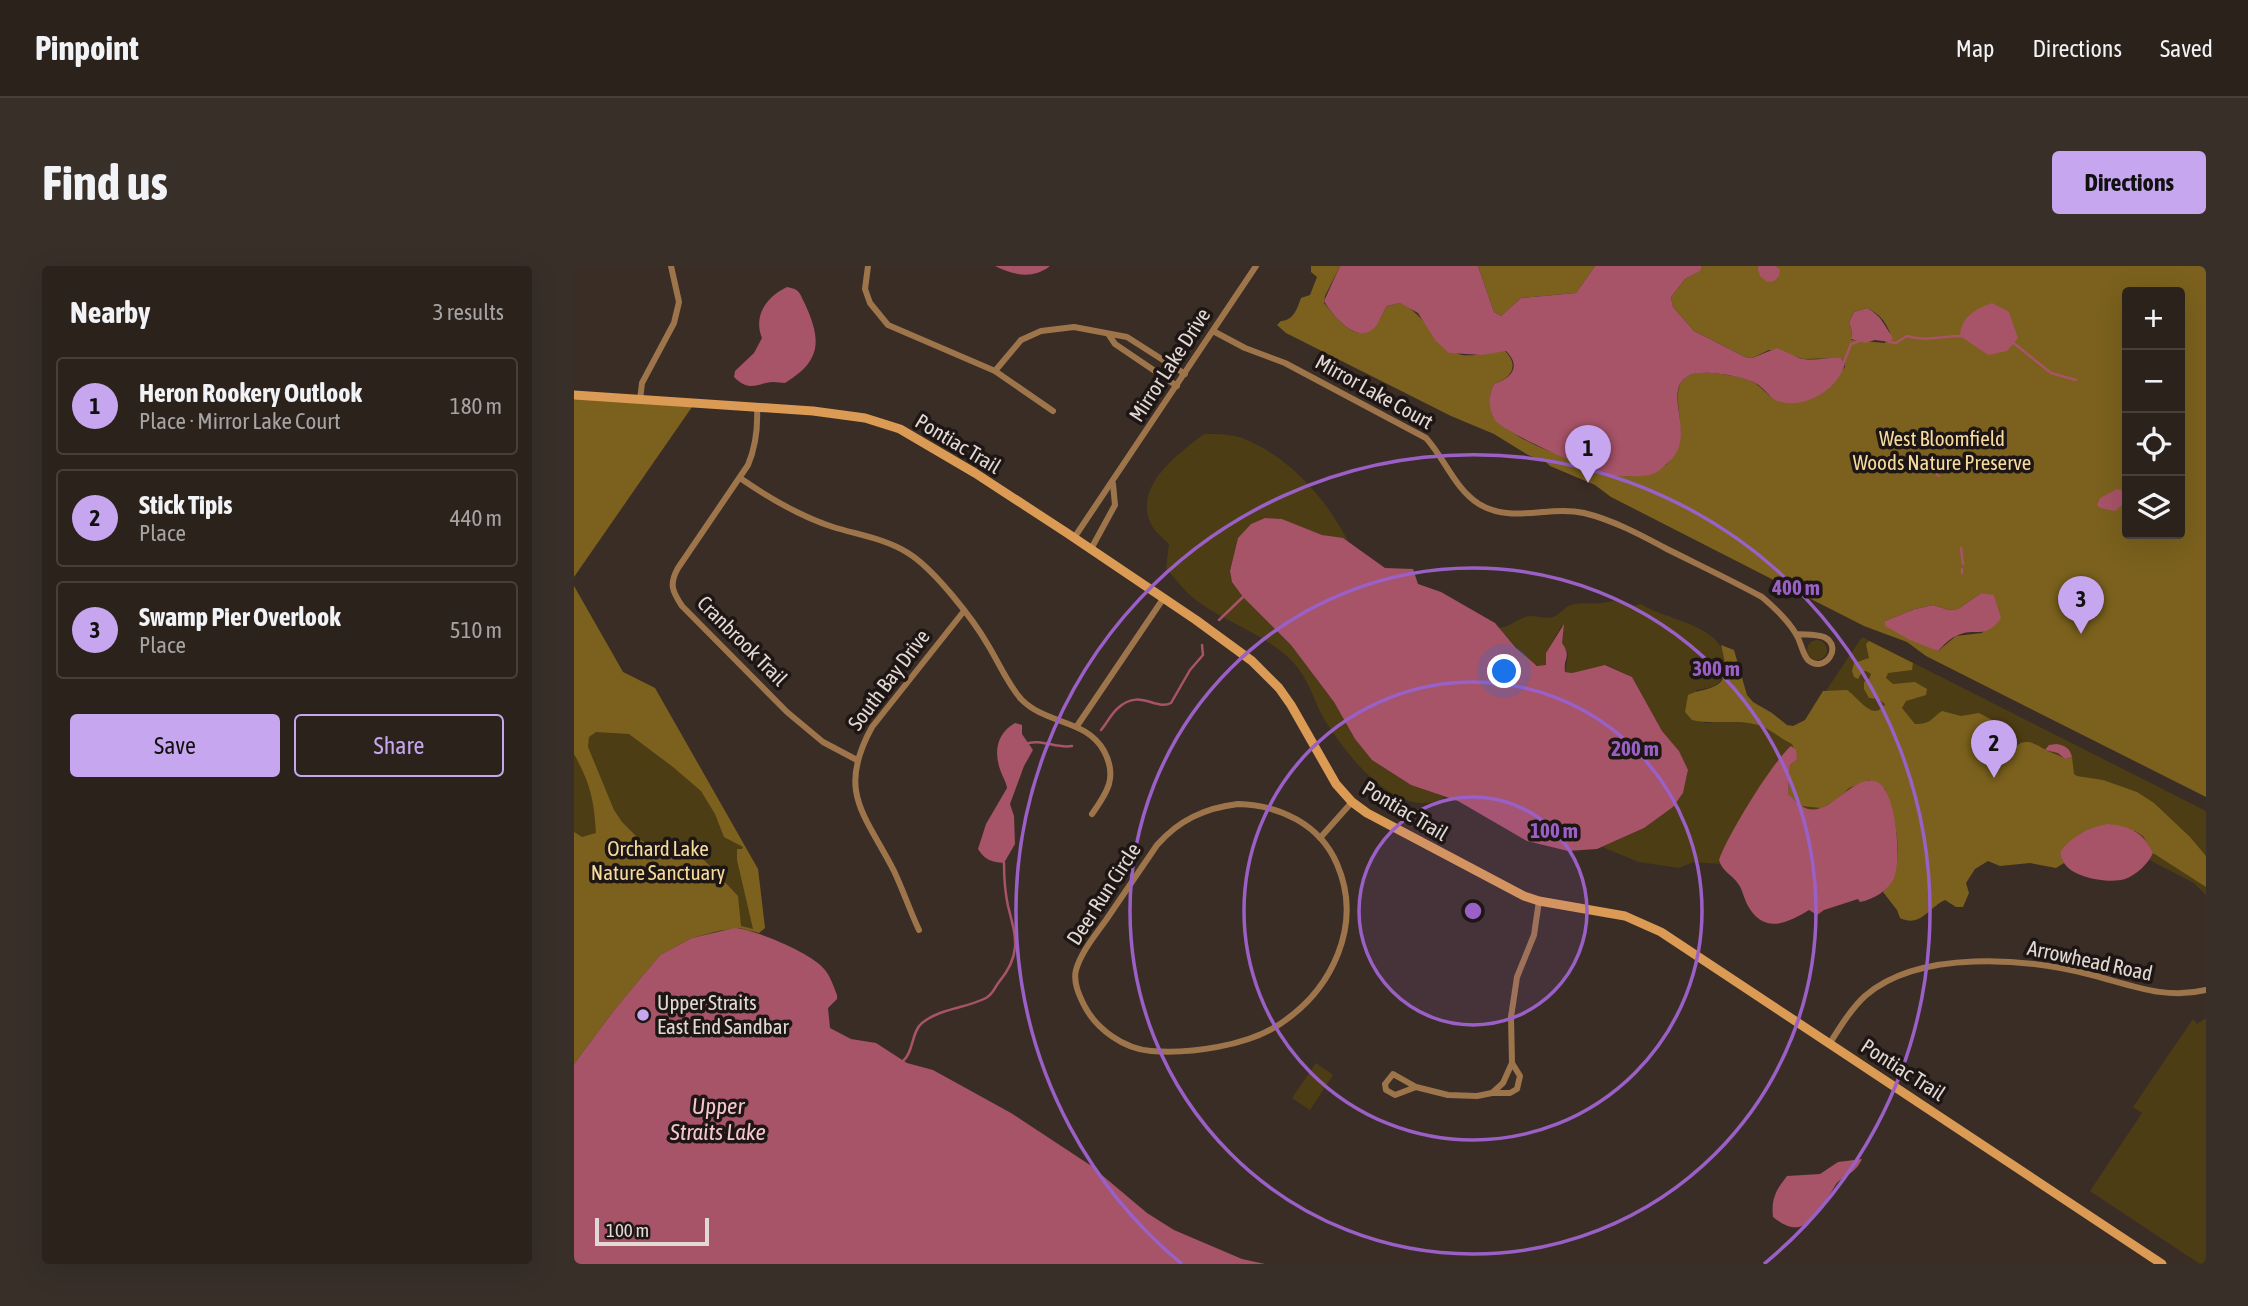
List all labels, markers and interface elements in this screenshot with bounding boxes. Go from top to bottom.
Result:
text: Pinpoint [35,29,139,67]
text: Map [1956,35,1994,62]
text: Directions [2032,35,2122,62]
text: Saved [2160,35,2213,62]
button: Directions [2052,151,2206,214]
text: Find us [42,154,168,210]
map controls [2122,287,2185,539]
button: + [2122,287,2185,350]
text: Nearby [70,295,150,329]
text: 3 results [433,299,504,325]
street label: Mirror Lake Drive [1124,303,1215,426]
street label: Mirror Lake Court [1311,349,1438,433]
button: − [2122,350,2185,413]
text: Heron Rookery Outlook [139,378,362,408]
text: 1 [90,393,100,419]
text: 180 m [450,393,502,419]
text: Place · Mirror Lake Court [139,408,341,434]
street label: Pontiac Trail [911,408,1006,478]
button: locate [2122,413,2185,476]
pin: 1 [1565,425,1611,483]
park label: West Bloomfield Woods Nature Preserve [1853,426,2031,474]
button: layers [2122,476,2185,539]
text: Stick Tipis [139,490,232,520]
text: 2 [90,505,100,531]
text: 440 m [450,505,502,531]
text: Place [139,520,186,546]
text: 400 m [1771,575,1820,599]
pin: 3 [2058,576,2104,634]
street label: Cranbrook Trail [693,590,793,690]
text: Swamp Pier Overlook [139,602,341,632]
text: 3 [90,617,100,643]
text: 510 m [450,617,502,643]
street label: South Bay Drive [843,624,934,735]
text: Place [139,632,186,658]
your location [1487,654,1521,688]
text: 300 m [1692,656,1740,680]
button: Save [70,714,280,777]
button: Share [294,714,504,777]
pin: 2 [1971,720,2017,778]
text: 200 m [1611,736,1659,760]
street label: Pontiac Trail [1358,775,1453,845]
text: 100 m [1530,818,1578,842]
park label: Orchard Lake Nature Sanctuary [591,836,725,884]
street label: Deer Run Circle [1061,838,1145,949]
centre of rings [1461,899,1485,923]
street label: Arrowhead Road [2025,935,2155,985]
place label: Upper Straits East End Sandbar [657,990,789,1038]
marker: Upper Straits East End Sandbar [635,1007,651,1023]
street label: Pontiac Trail [1857,1033,1950,1105]
water label: Upper Straits Lake [669,1093,766,1145]
scale bar [595,1215,709,1247]
text: 100 m [606,1219,649,1241]

